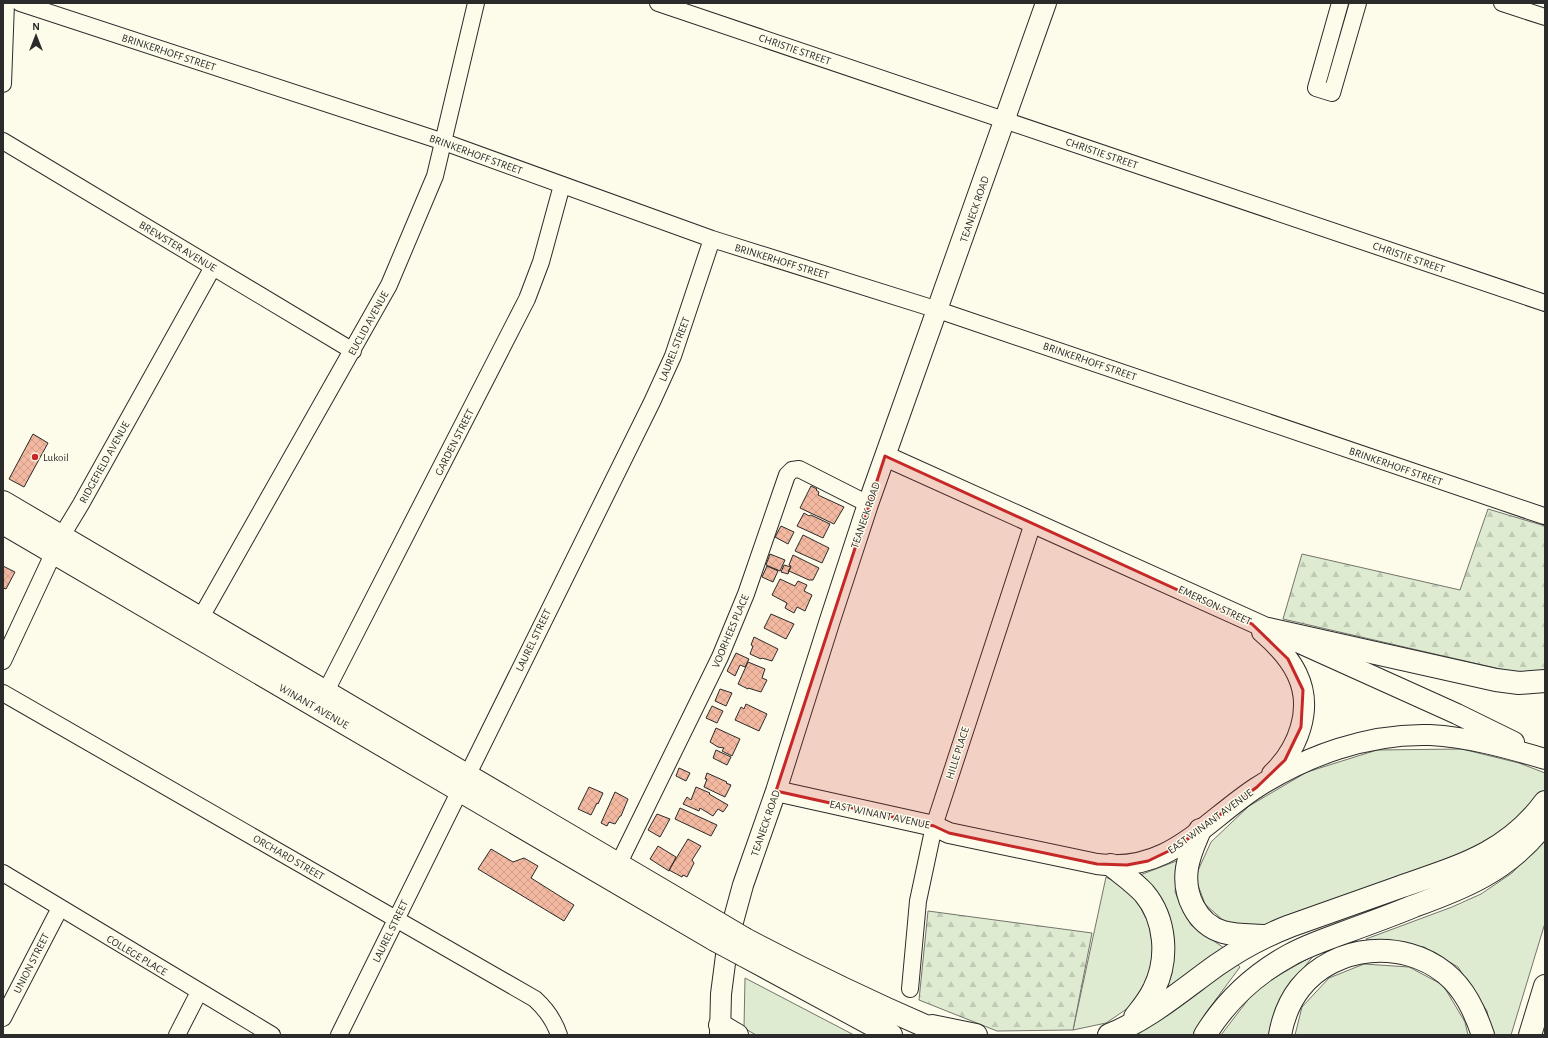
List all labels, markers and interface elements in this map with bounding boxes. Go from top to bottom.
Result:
north arrow [16,16,56,56]
text: N [32,21,40,32]
street label: BRINKERHOFF STREET [120,32,218,73]
street label: CHRISTIE STREET [757,32,833,67]
street label: BRINKERHOFF STREET [428,133,524,177]
street label: CHRISTIE STREET [1064,136,1140,171]
street label: TEANECK ROAD [958,175,991,244]
street label: BREWSTER AVENUE [137,219,219,274]
street label: CHRISTIE STREET [1371,240,1447,275]
street label: BRINKERHOFF STREET [733,242,831,281]
street label: EUCLID AVENUE [346,289,391,357]
street label: LAUREL STREET [657,315,692,383]
street label: BRINKERHOFF STREET [1042,340,1139,383]
street label: GARDEN STREET [433,407,476,477]
street label: RIDGEFIELD AVENUE [77,419,132,505]
street label: BRINKERHOFF STREET [1348,445,1445,488]
marker: Lukoil [30,452,40,462]
place label: Lukoil [43,452,69,463]
street label: TEANECK ROAD [849,481,882,550]
street label: EMERSON STREET [1176,584,1254,627]
street label: VOORHEES PLACE [710,592,751,670]
street label: LAUREL STREET [514,607,554,673]
street label: WINANT AVENUE [277,682,351,731]
street label: HILLE PLACE [944,725,971,781]
street label: EAST WINANT AVENUE [1166,786,1256,856]
street label: TEANECK ROAD [749,789,782,858]
street label: EAST WINANT AVENUE [829,798,932,831]
street label: ORCHARD STREET [251,833,327,883]
street label: LAUREL STREET [371,898,411,964]
street label: UNION STREET [12,931,52,995]
street label: COLLEGE PLACE [105,933,169,978]

